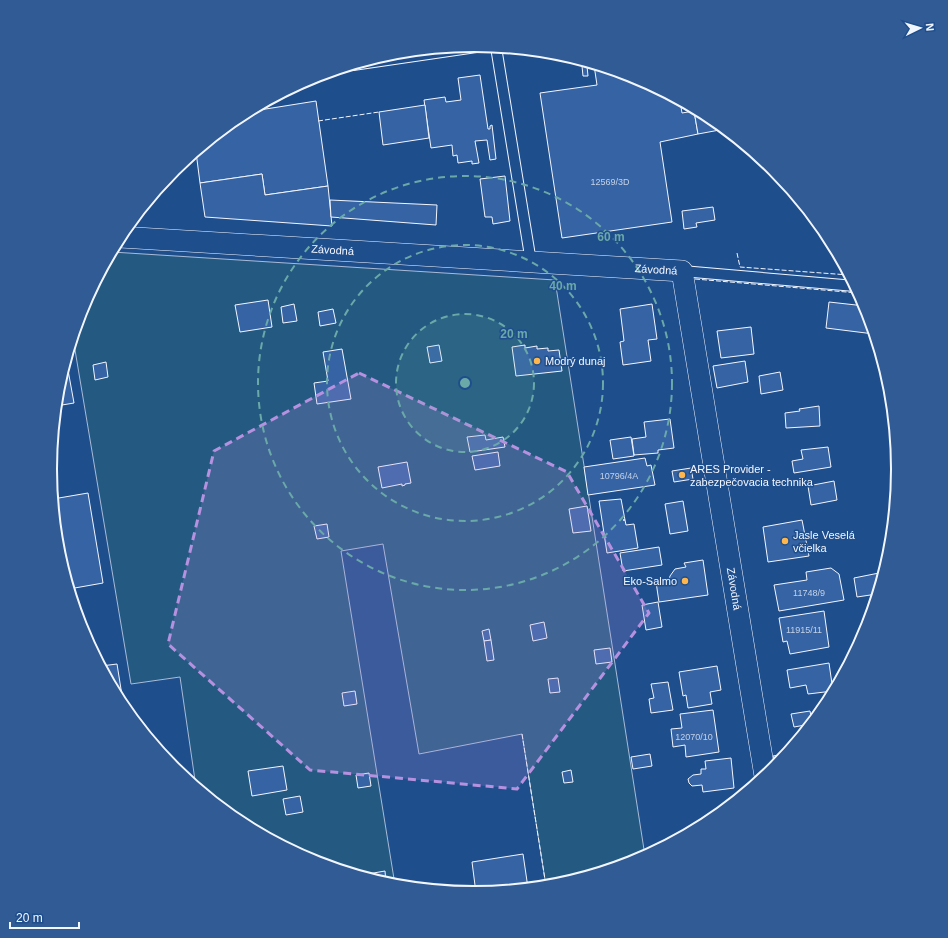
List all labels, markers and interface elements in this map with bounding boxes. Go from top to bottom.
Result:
north arrow [900,8,940,48]
text: N [924,23,936,32]
house number: 12569/3D [590,177,630,187]
text: 60 m [597,230,625,244]
street label: Závodná [311,243,355,257]
street label: Závodná [634,262,679,277]
text: 40 m [549,279,577,293]
text: 20 m [500,327,528,341]
place label: Modrý dunaj [545,355,606,367]
marker: Modrý dunaj [532,356,542,366]
centre of rings [458,376,472,390]
place label: ARES Provider - zabezpečovacia technika [690,463,814,488]
marker: ARES Provider - zabezpečovacia technika [677,470,687,480]
house number: 10796/4A [600,471,638,481]
place label: Jasle Veselá včielka [793,529,856,554]
marker: Jasle Veselá včielka [780,536,790,546]
street label: Závodná [725,567,744,612]
place label: Eko-Salmo [623,575,677,587]
marker: Eko-Salmo [680,576,690,586]
house number: 11748/9 [793,588,825,598]
house number: 11915/11 [786,625,822,635]
house number: 12070/10 [675,732,713,742]
scale bar [10,904,79,930]
text: 20 m [16,911,43,925]

